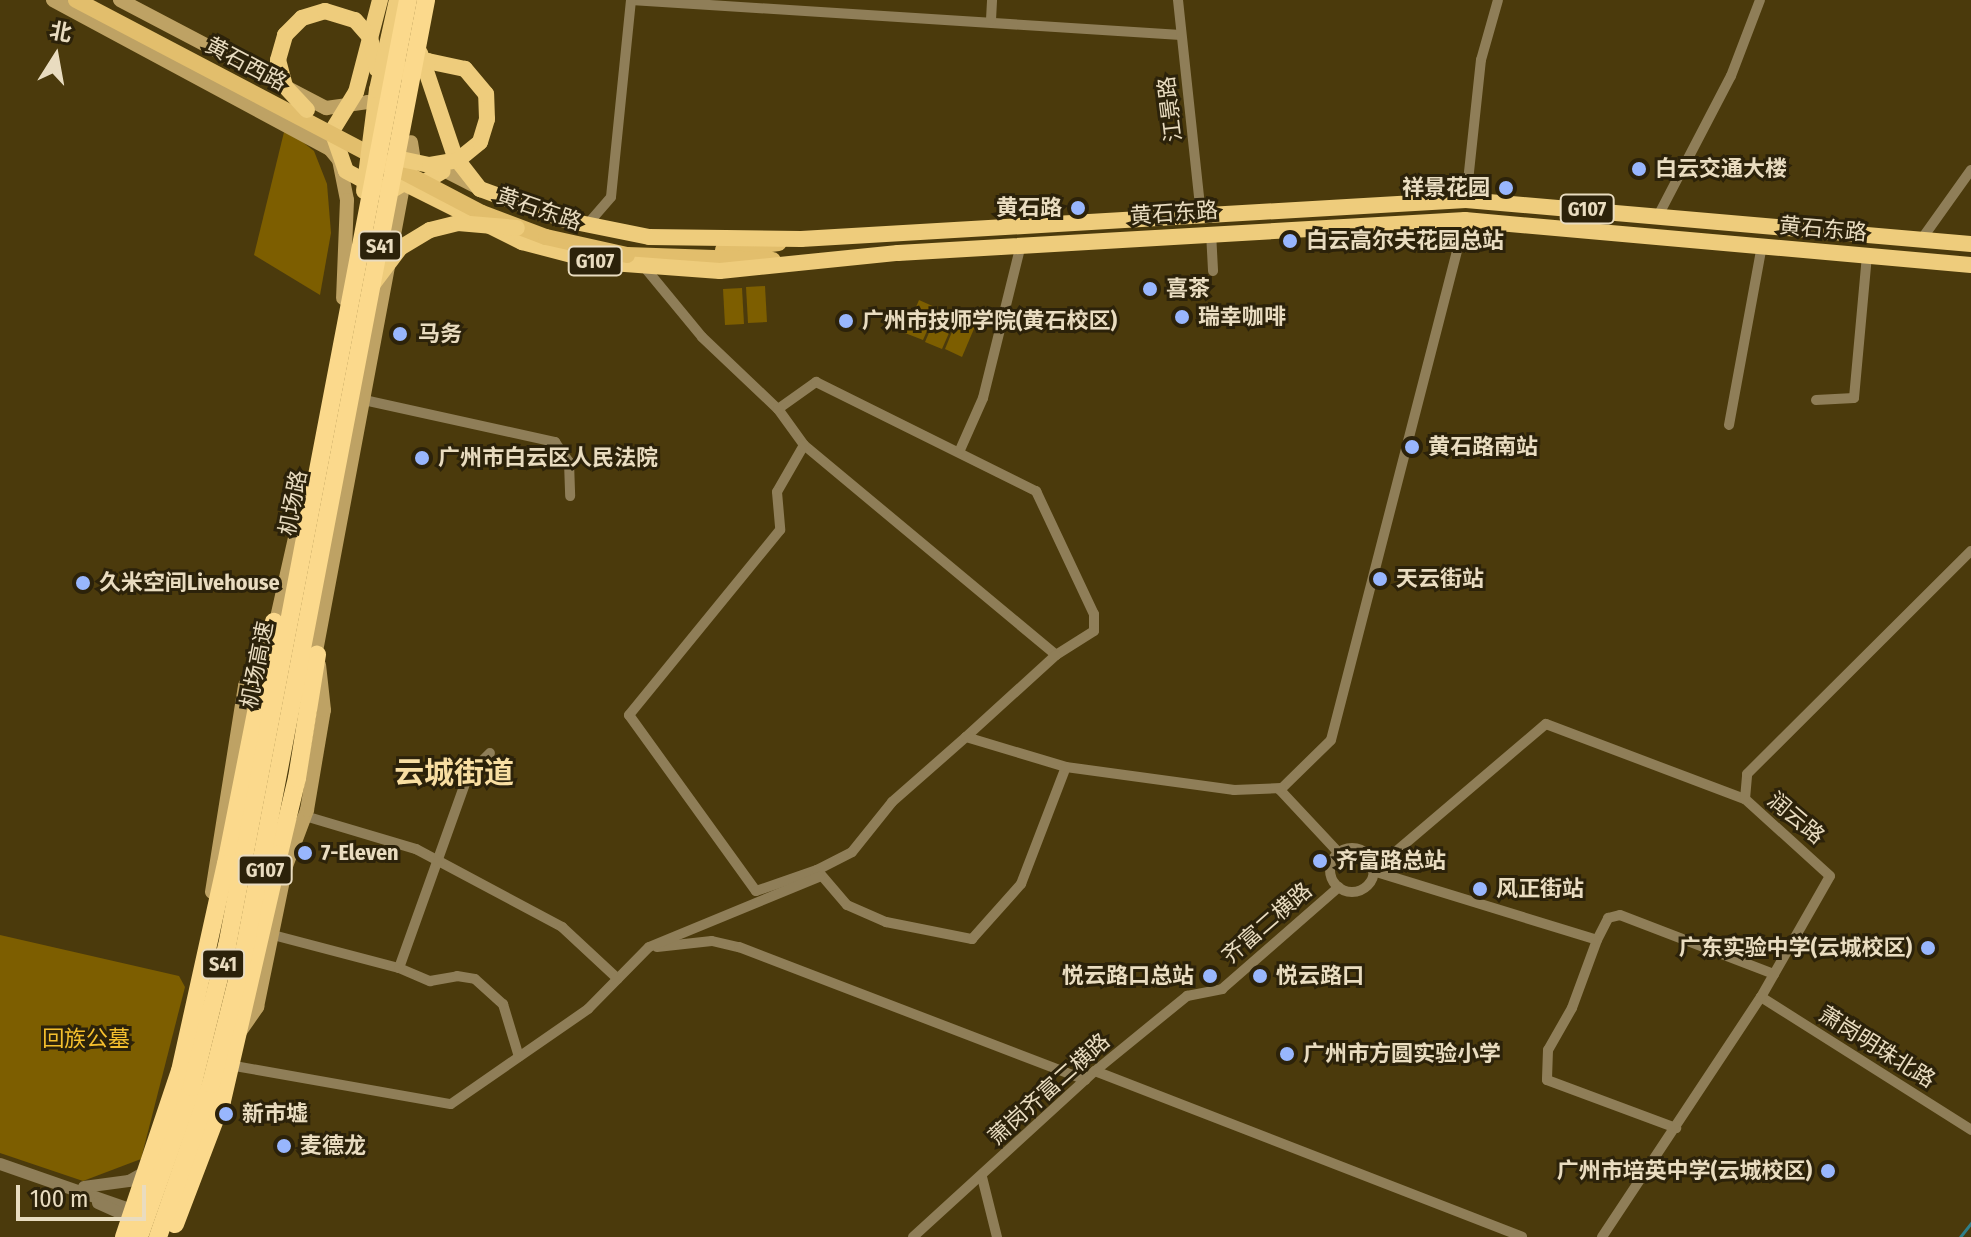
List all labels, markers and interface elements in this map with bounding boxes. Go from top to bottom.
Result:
north arrow [16,16,96,96]
text: 北 [47,17,74,47]
street label: 黄石西路 [201,32,291,96]
street label: 江景路 [1153,75,1187,143]
place label: 白云交通大楼 [1655,156,1787,182]
marker: 白云交通大楼 [1630,160,1648,178]
place label: 祥景花园 [1402,175,1490,201]
marker: 祥景花园 [1497,179,1515,197]
street label: 黄石东路 [493,182,585,236]
road number: G107 [1559,193,1615,225]
place label: 黄石路 [996,195,1062,221]
street label: 黄石东路 [1129,197,1219,229]
marker: 黄石路 [1069,199,1087,217]
street label: 黄石东路 [1778,212,1868,246]
place label: 白云高尔夫花园总站 [1306,228,1504,254]
road number: S41 [358,230,402,262]
marker: 白云高尔夫花园总站 [1281,232,1299,250]
road number: G107 [567,245,623,277]
place label: 喜茶 [1166,276,1210,302]
marker: 喜茶 [1141,280,1159,298]
place label: 瑞幸咖啡 [1198,304,1286,330]
place label: 广州市技师学院(黄石校区) [862,308,1117,334]
marker: 瑞幸咖啡 [1173,308,1191,326]
marker: 广州市技师学院(黄石校区) [837,312,855,330]
place label: 马务 [418,321,462,347]
marker: 马务 [389,323,411,345]
place label: 黄石路南站 [1428,434,1538,460]
marker: 黄石路南站 [1403,438,1421,456]
place label: 广州市白云区人民法院 [438,445,658,471]
marker: 广州市白云区人民法院 [413,449,431,467]
street label: 机场路 [274,468,312,538]
place label: 天云街站 [1396,566,1484,592]
place label: 久米空间Livehouse [99,570,280,596]
marker: 天云街站 [1371,570,1389,588]
marker: 久米空间Livehouse [74,574,92,592]
street label: 机场高速 [236,619,278,711]
district label: 云城街道 [394,755,514,791]
street label: 润云路 [1762,787,1830,849]
place label: 7-Eleven [321,840,399,866]
marker: 7-Eleven [296,844,314,862]
place label: 齐富路总站 [1336,848,1446,874]
marker: 齐富路总站 [1311,852,1329,870]
road number: G107 [237,854,293,886]
place label: 风正街站 [1496,876,1584,902]
street label: 齐富二横路 [1217,877,1317,969]
marker: 风正街站 [1471,880,1489,898]
place label: 广东实验中学(云城校区) [1679,935,1912,961]
marker: 广东实验中学(云城校区) [1919,939,1937,957]
road number: S41 [201,948,245,980]
place label: 悦云路口总站 [1062,963,1194,989]
place label: 悦云路口 [1276,963,1364,989]
marker: 悦云路口总站 [1201,967,1219,985]
marker: 悦云路口 [1251,967,1269,985]
street label: 萧岗明珠北路 [1814,1001,1940,1093]
park label: 回族公墓 [42,1026,130,1052]
street label: 萧岗齐富二横路 [983,1028,1115,1150]
place label: 广州市方圆实验小学 [1303,1041,1501,1067]
marker: 广州市方圆实验小学 [1278,1045,1296,1063]
place label: 新市墟 [242,1101,308,1127]
marker: 新市墟 [217,1105,235,1123]
place label: 麦德龙 [300,1133,366,1159]
marker: 麦德龙 [275,1137,293,1155]
place label: 广州市培英中学(云城校区) [1557,1158,1812,1184]
marker: 广州市培英中学(云城校区) [1819,1162,1837,1180]
scale bar [20,1169,150,1219]
text: 100 m [30,1185,88,1213]

